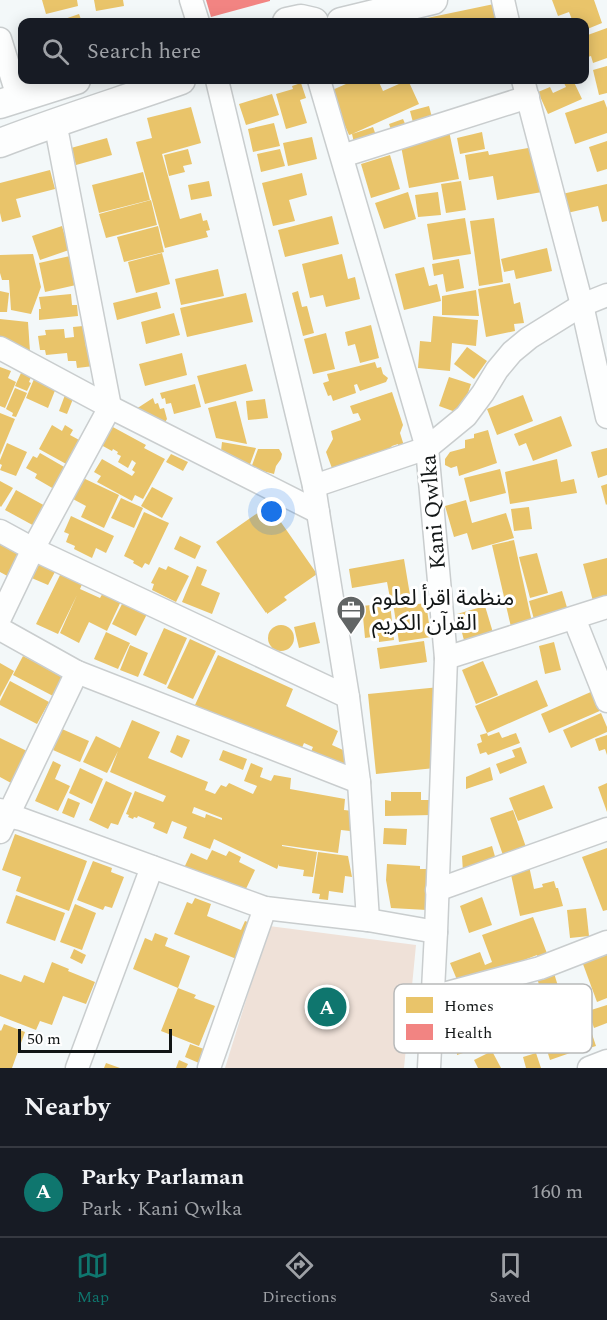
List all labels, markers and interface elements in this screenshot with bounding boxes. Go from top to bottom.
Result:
search box [18,18,589,84]
icon: search [39,35,72,68]
text: Search here [87,35,201,68]
street label: Kani Qwlka [412,453,455,571]
your location [257,497,286,526]
place label: منظمة اقرأ لعلوم القرآن الكريم [372,582,514,640]
office icon: منظمة اقرأ لعلوم القرآن الكريم [335,594,367,636]
pin: A [308,984,346,1030]
legend [394,984,592,1053]
text: Homes [444,994,494,1018]
text: Health [444,1021,492,1045]
scale bar [18,1026,172,1054]
text: 50 m [27,1027,61,1051]
text: Nearby [24,1087,110,1127]
text: Parky Parlaman [81,1161,244,1194]
text: A [36,1177,51,1207]
text: 160 m [531,1177,583,1207]
text: Park · Kani Qwlka [81,1194,242,1224]
tab: Map [76,1249,109,1309]
tab: Directions [262,1249,337,1309]
tab: Saved [490,1249,531,1309]

